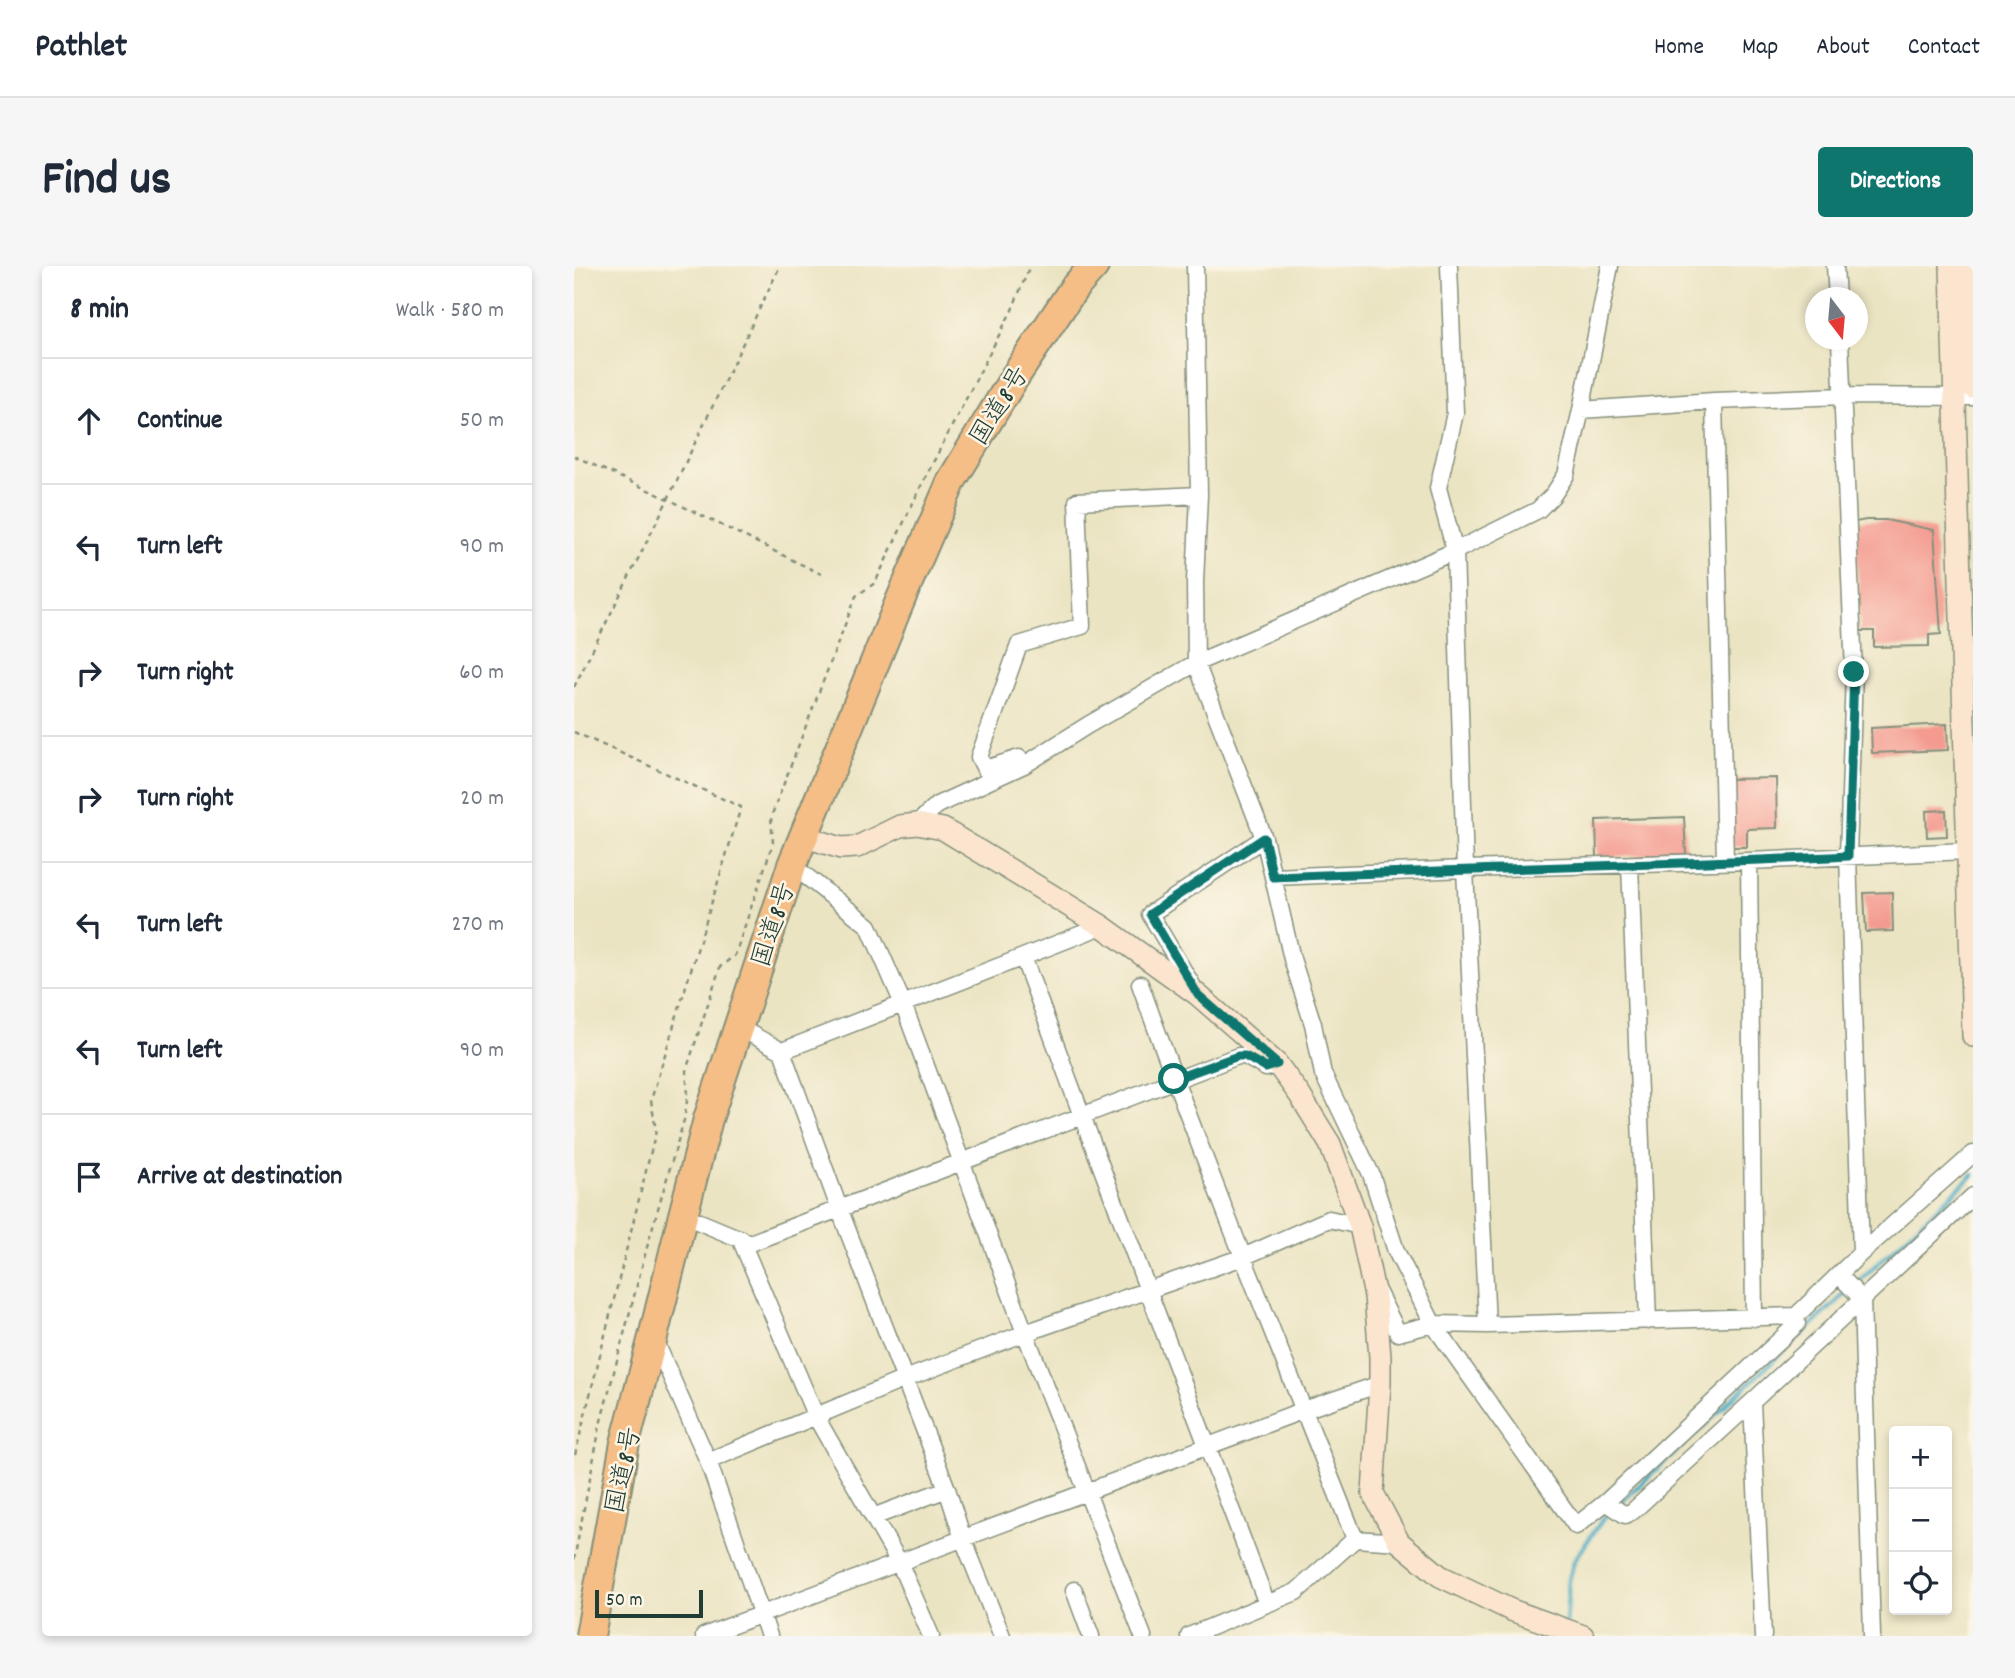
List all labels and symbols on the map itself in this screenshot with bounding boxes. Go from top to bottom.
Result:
north arrow [1805,287,1868,350]
street label: 国道8号 [962,360,1040,454]
route end [1838,656,1869,687]
street label: 国道8号 [744,877,807,973]
route start [1158,1063,1189,1094]
street label: 国道8号 [598,1424,653,1518]
scale bar [595,1587,704,1619]

